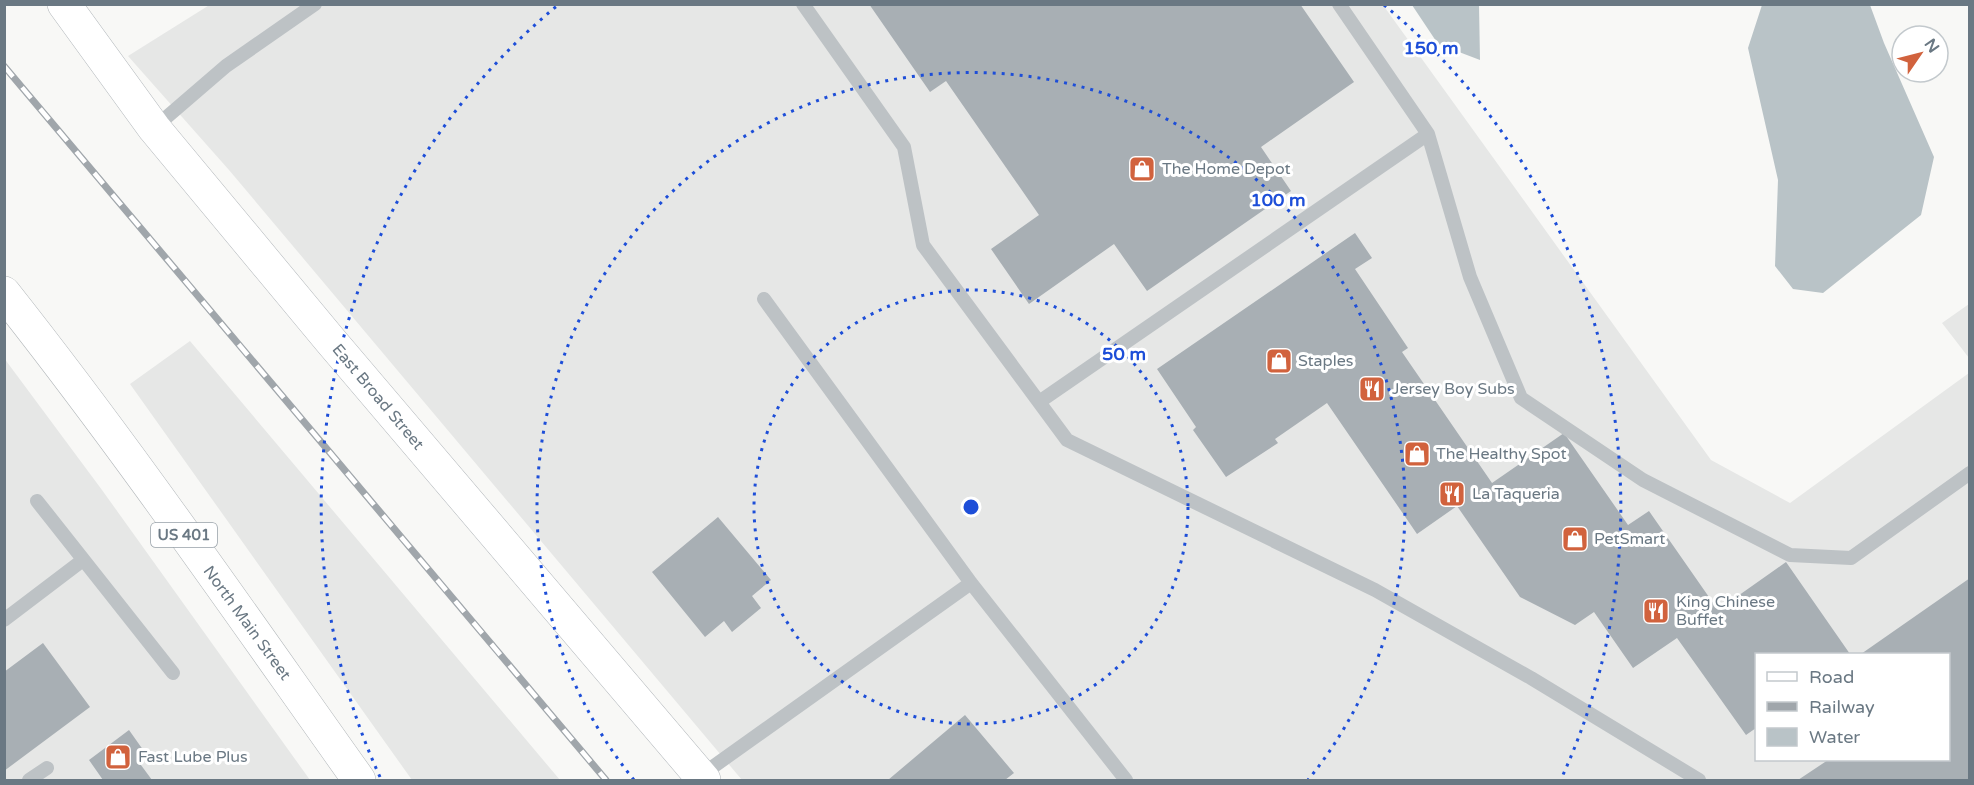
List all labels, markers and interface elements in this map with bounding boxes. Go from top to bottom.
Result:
north arrow [1890,24,1950,84]
text: N [1920,35,1943,57]
text: 150 m [1403,37,1459,59]
shop icon: The Home Depot [1127,154,1157,184]
place label: The Home Depot [1162,159,1291,179]
text: 100 m [1250,189,1306,211]
street label: East Broad Street [328,340,428,454]
text: 50 m [1102,343,1146,365]
shop icon: Staples [1264,346,1294,376]
place label: Staples [1298,351,1353,371]
restaurant icon: Jersey Boy Subs [1357,374,1387,404]
place label: Jersey Boy Subs [1392,379,1515,399]
shop icon: The Healthy Spot [1402,439,1432,469]
place label: The Healthy Spot [1436,444,1567,464]
restaurant icon: La Taqueria [1437,479,1467,509]
place label: La Taqueria [1472,484,1560,504]
centre of rings [961,497,981,517]
road number: US 401 [151,523,217,547]
shop icon: PetSmart [1560,524,1590,554]
place label: PetSmart [1594,529,1665,549]
street label: North Main Street [199,562,295,684]
place label: King Chinese Buffet [1676,592,1775,630]
restaurant icon: King Chinese Buffet [1641,596,1671,626]
legend [1755,653,1950,761]
text: Road [1809,666,1854,688]
text: Railway [1809,696,1875,718]
text: Water [1809,726,1860,748]
shop icon: Fast Lube Plus [103,742,133,772]
place label: Fast Lube Plus [138,747,248,767]

